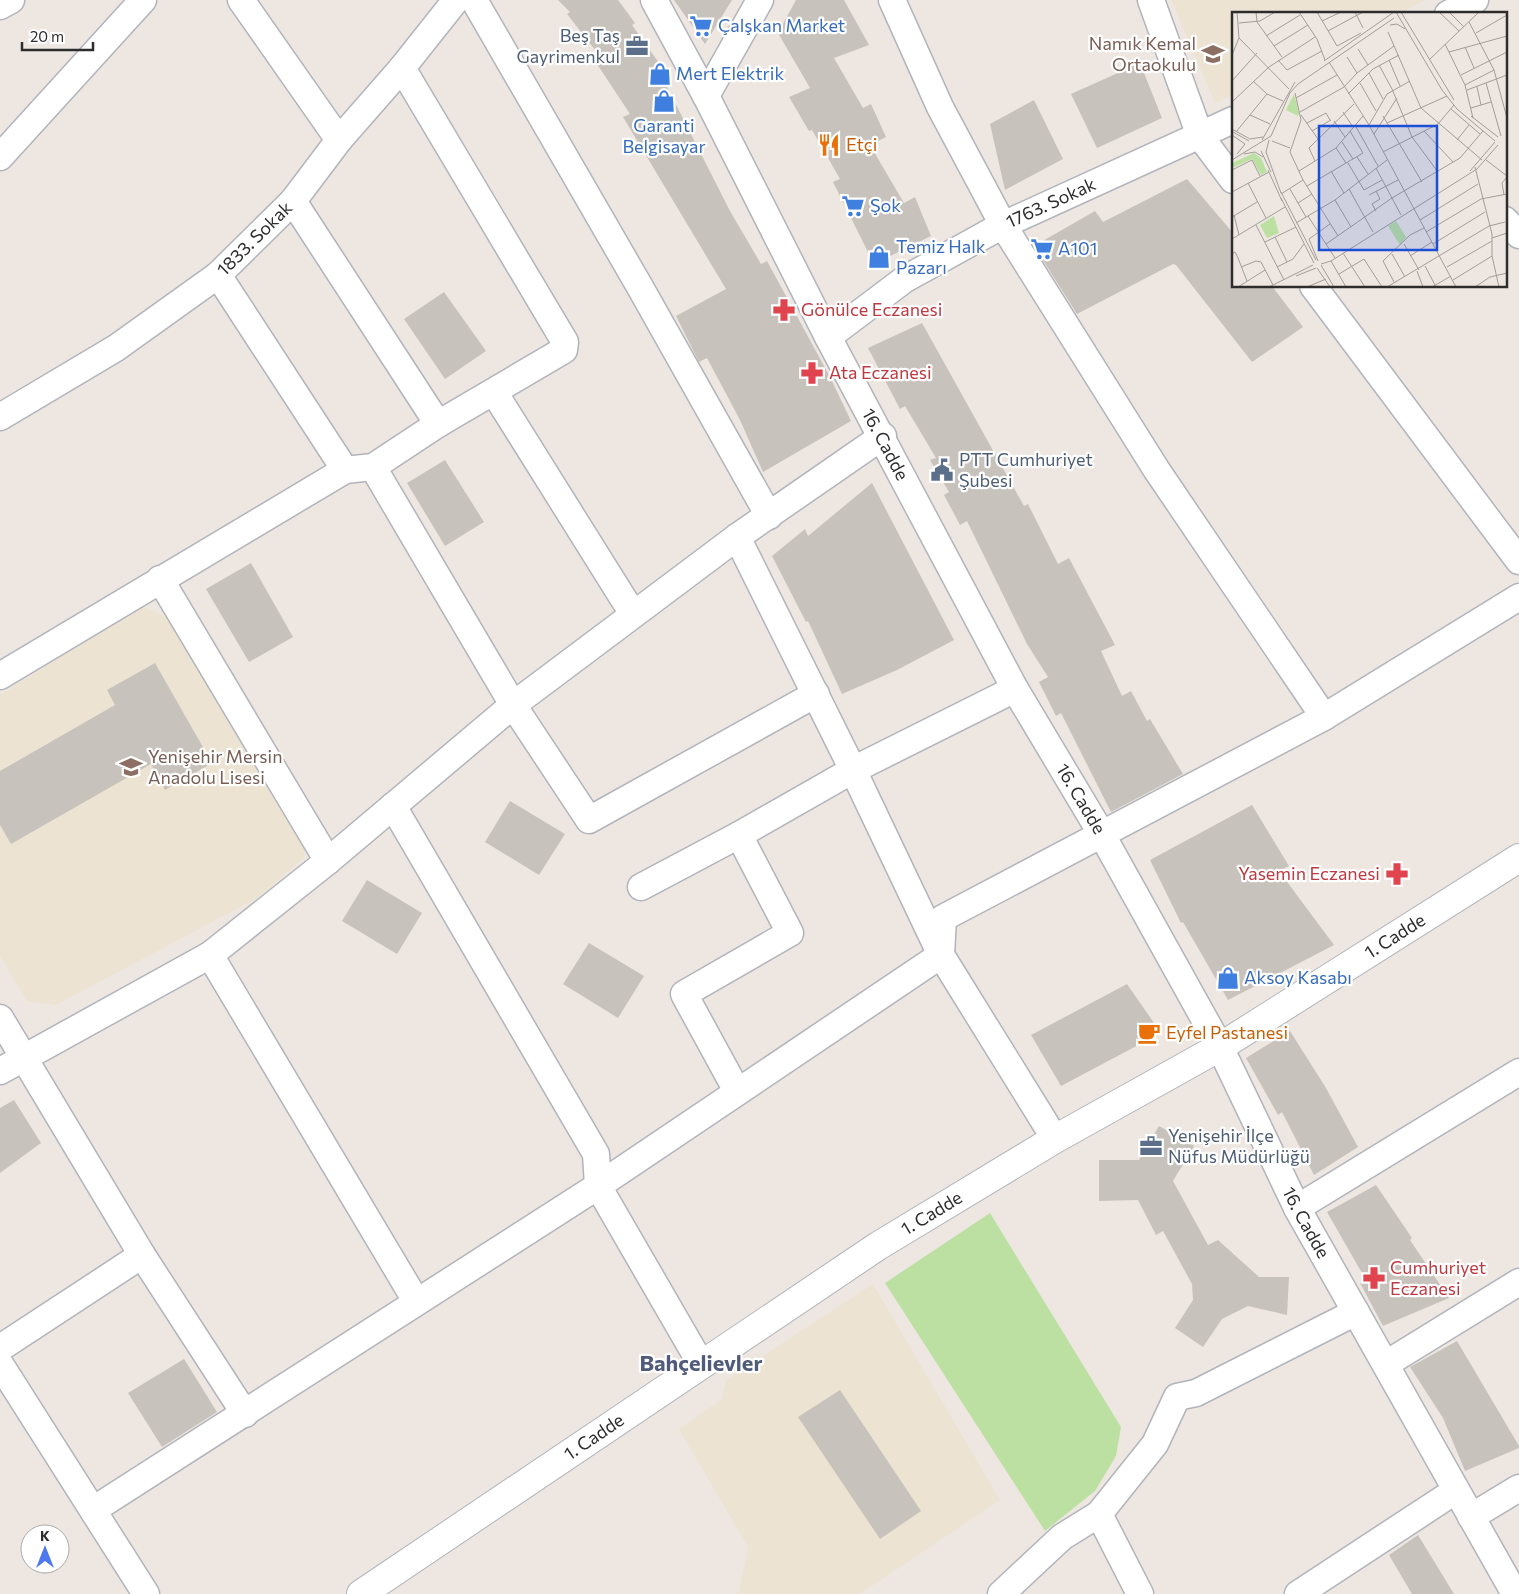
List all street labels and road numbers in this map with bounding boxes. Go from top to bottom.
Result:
street label: 1763. Sokak [1002,172,1099,232]
street label: 1833. Sokak [212,196,296,280]
street label: 16. Cadde [858,404,914,484]
street label: 16. Cadde [1052,759,1111,838]
street label: 1. Cadde [1360,908,1429,963]
street label: 16. Cadde [1278,1183,1335,1262]
street label: 1. Cadde [897,1186,966,1240]
street label: 1. Cadde [559,1408,628,1464]

